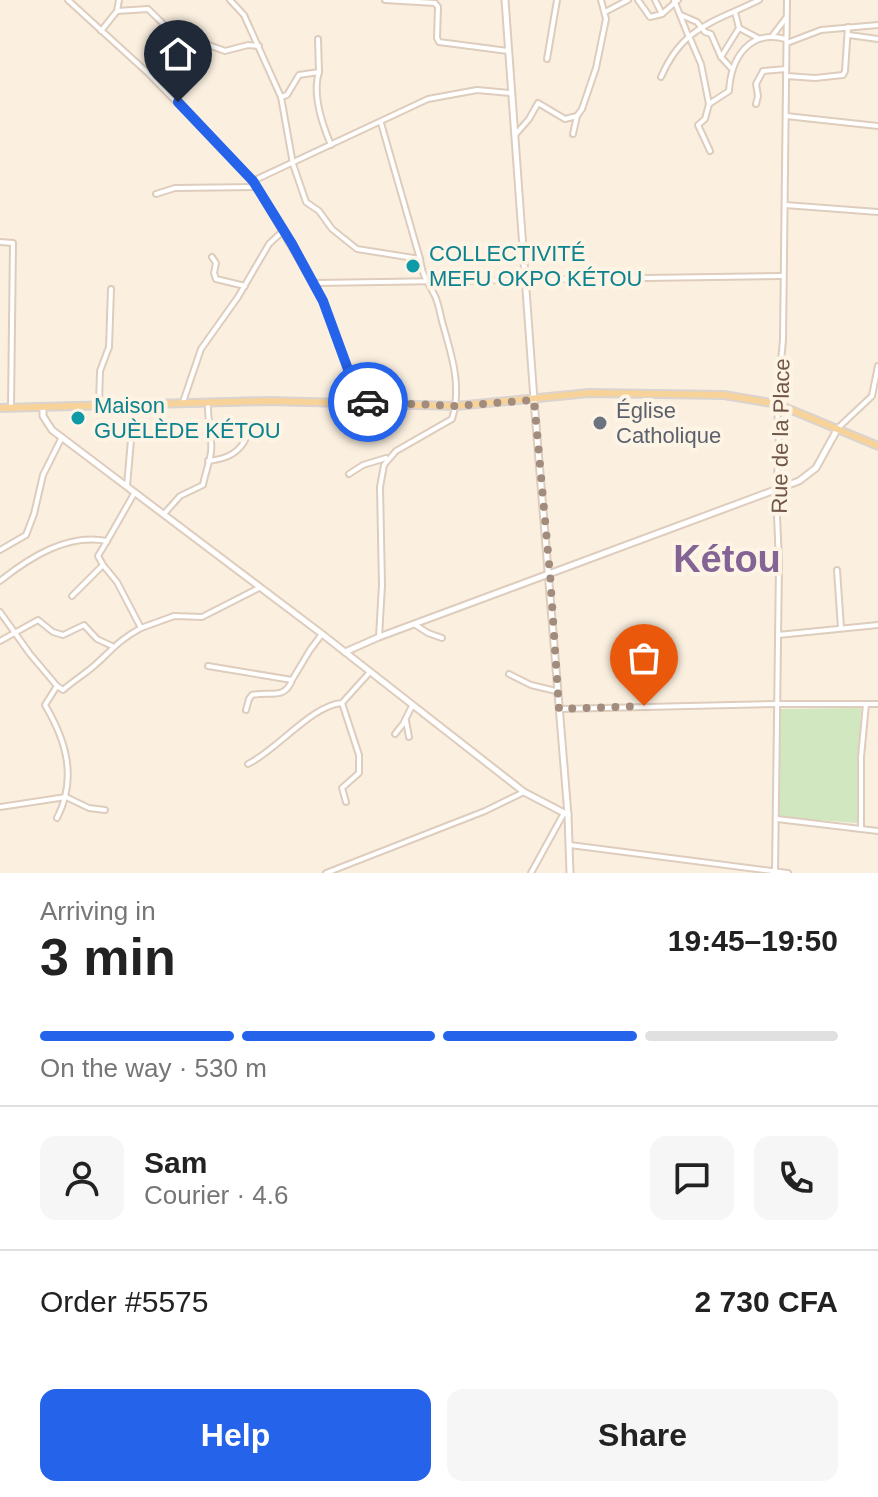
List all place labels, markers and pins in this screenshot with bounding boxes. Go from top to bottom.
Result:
pin [144,20,212,102]
place label: COLLECTIVITÉ MEFU OKPO KÉTOU [429,241,643,291]
marker: COLLECTIVITÉ MEFU OKPO KÉTOU [404,257,422,275]
place label: Maison GUÈLÈDE KÉTOU [94,393,281,443]
place label: Église Catholique [616,398,721,448]
marker: Maison GUÈLÈDE KÉTOU [69,409,87,427]
marker: Église Catholique [591,414,609,432]
pin [610,624,678,706]

